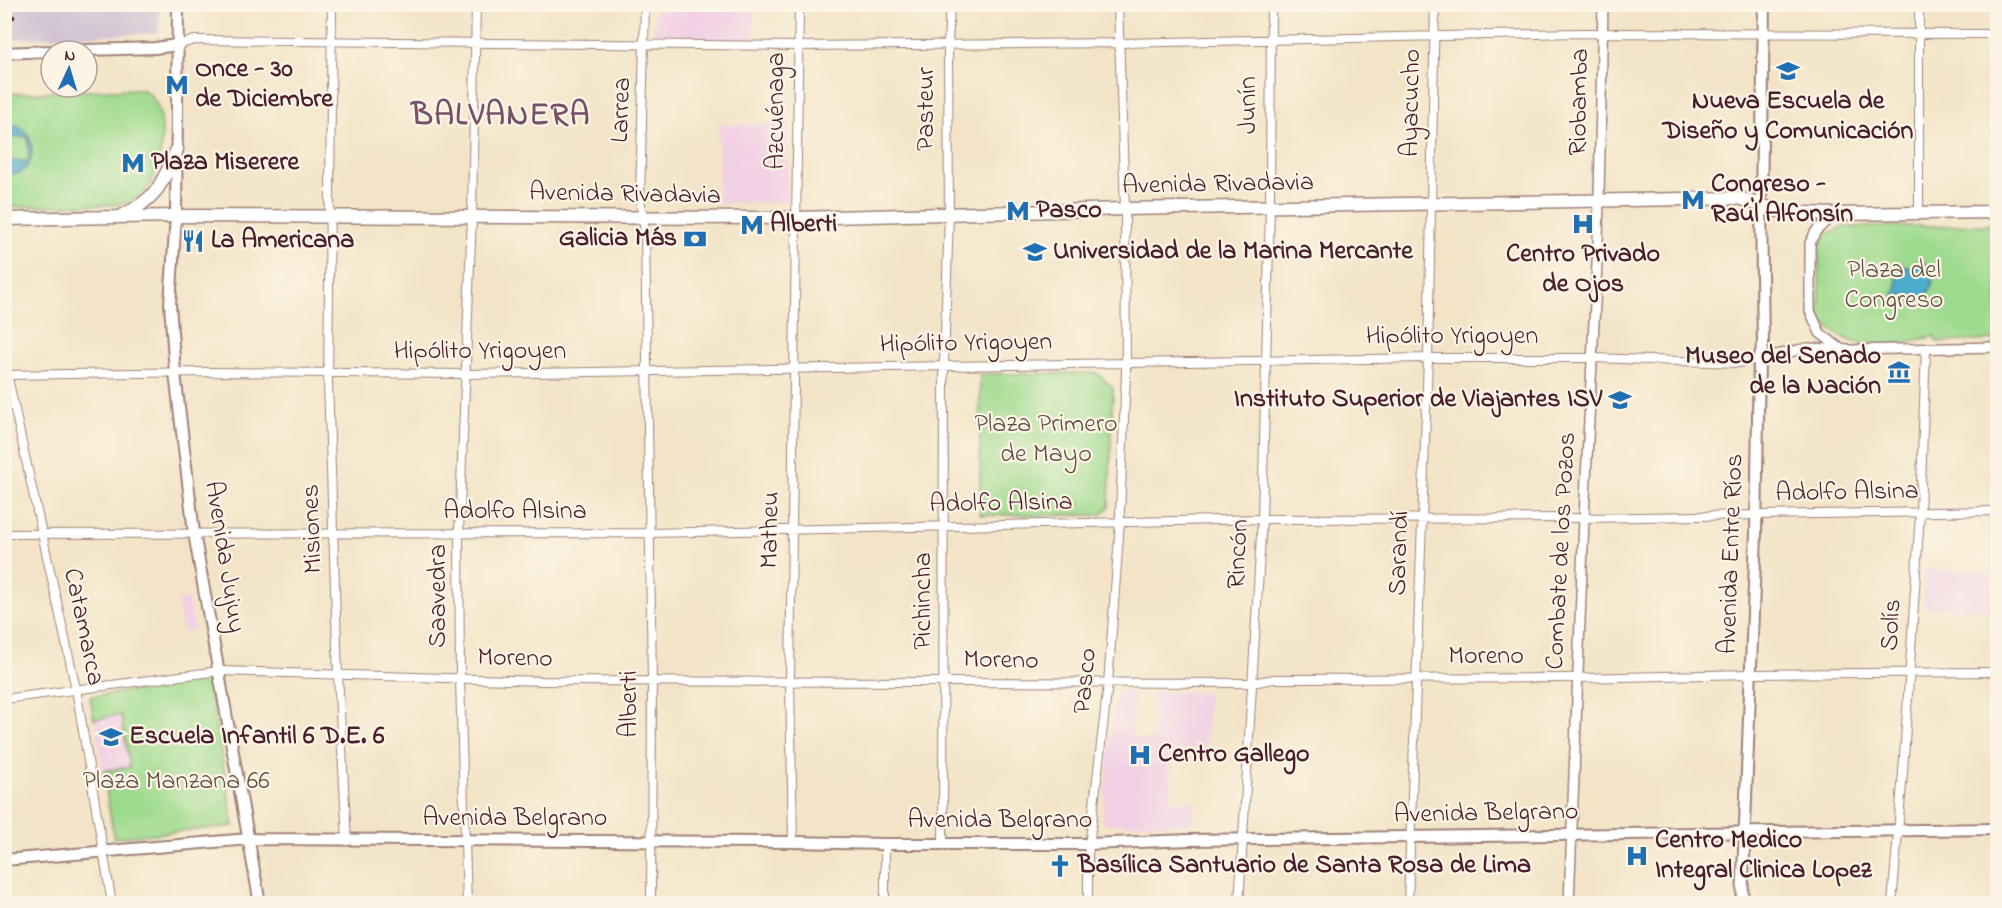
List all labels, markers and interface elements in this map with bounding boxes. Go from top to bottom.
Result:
north arrow [39,39,99,99]
text: N [64,44,76,68]
street label: Riobamba [1560,48,1600,156]
street label: Ayacucho [1392,49,1432,157]
place label: Once - 30 de Diciembre [195,51,334,119]
street label: Azcuénaga [758,52,796,170]
school or university icon: Nueva Escuela de Diseño y Comunicación [1775,58,1801,84]
street label: Pasteur [908,66,946,151]
metro station icon: Once - 30 de Diciembre [164,72,190,98]
street label: Junín [1230,76,1268,134]
street label: Larrea [602,77,642,143]
place label: Nueva Escuela de Diseño y Comunicación [1662,83,1914,151]
district label: BALVANERA [409,93,591,140]
place label: Plaza Miserere [151,144,300,182]
metro station icon: Plaza Miserere [120,150,146,176]
street label: Avenida Rivadavia [1122,164,1314,206]
place label: Congreso - Raúl Alfonsín [1711,166,1853,234]
street label: Avenida Rivadavia [529,174,721,216]
metro station icon: Congreso - Raúl Alfonsín [1680,187,1706,213]
place label: Pasco [1036,192,1102,230]
metro station icon: Pasco [1005,198,1031,224]
place label: Alberti [770,206,837,244]
hospital icon: Centro Privado de Ojos [1570,211,1596,237]
metro station icon: Alberti [739,212,765,238]
place label: Galicia Más [559,220,677,258]
place label: La Americana [211,222,354,260]
bank icon: Galicia Más [682,226,708,252]
restaurant icon: La Americana [180,228,206,254]
place label: Universidad de la Marina Mercante [1053,233,1414,271]
place label: Centro Privado de Ojos [1506,236,1660,304]
school or university icon: Universidad de la Marina Mercante [1022,239,1048,265]
park label: Plaza del Congreso [1845,252,1943,320]
street label: Hipólito Yrigoyen [1366,318,1538,356]
street label: Hipólito Yrigoyen [879,323,1053,365]
street label: Hipólito Yrigoyen [394,333,566,371]
place label: Museo del Senado de la Nación [1685,338,1881,406]
museum icon: Museo del Senado de la Nación [1886,359,1912,385]
place label: Instituto Superior de Viajantes ISV [1234,381,1603,419]
school or university icon: Instituto Superior de Viajantes ISV [1607,387,1633,413]
park label: Plaza Primero de Mayo [975,406,1117,474]
street label: Combate de los Pozos [1537,431,1587,671]
street label: Avenida Entre Ríos [1710,453,1754,655]
street label: Adolfo Alsina [1775,473,1919,513]
street label: Avenida Jujuy [193,478,255,636]
street label: Misiones [292,484,334,574]
street label: Adolfo Alsina [929,484,1073,524]
street label: Matheu [751,491,791,569]
street label: Adolfo Alsina [443,493,587,531]
street label: Sarandí [1380,510,1420,596]
street label: Rincón [1218,518,1260,590]
street label: Saavedra [420,544,458,648]
street label: Pichincha [905,552,943,650]
street label: Catamarca [52,565,114,689]
street label: Solís [1871,598,1913,652]
street label: Moreno [1448,638,1524,676]
street label: Moreno [477,639,553,679]
street label: Moreno [963,641,1039,681]
street label: Pasco [1064,647,1108,715]
street label: Alberti [611,670,649,738]
place label: Escuela Infantil 6 D.E. 6 [129,718,385,756]
school or university icon: Escuela Infantil 6 D.E. 6 [98,724,124,750]
place label: Centro Gallego [1158,736,1310,775]
hospital icon: Centro Gallego [1127,742,1153,768]
park label: Plaza Manzana 66 [82,763,270,801]
street label: Avenida Belgrano [1393,793,1579,835]
street label: Avenida Belgrano [423,800,607,838]
street label: Avenida Belgrano [908,802,1092,840]
place label: Centro Medico Integral Clinica Lopez [1655,822,1873,891]
hospital icon: Centro Medico Integral Clinica Lopez [1624,843,1650,869]
place label: Basílica Santuario de Santa Rosa de Lima [1077,847,1531,885]
church icon: Basílica Santuario de Santa Rosa de Lima [1047,853,1073,879]

